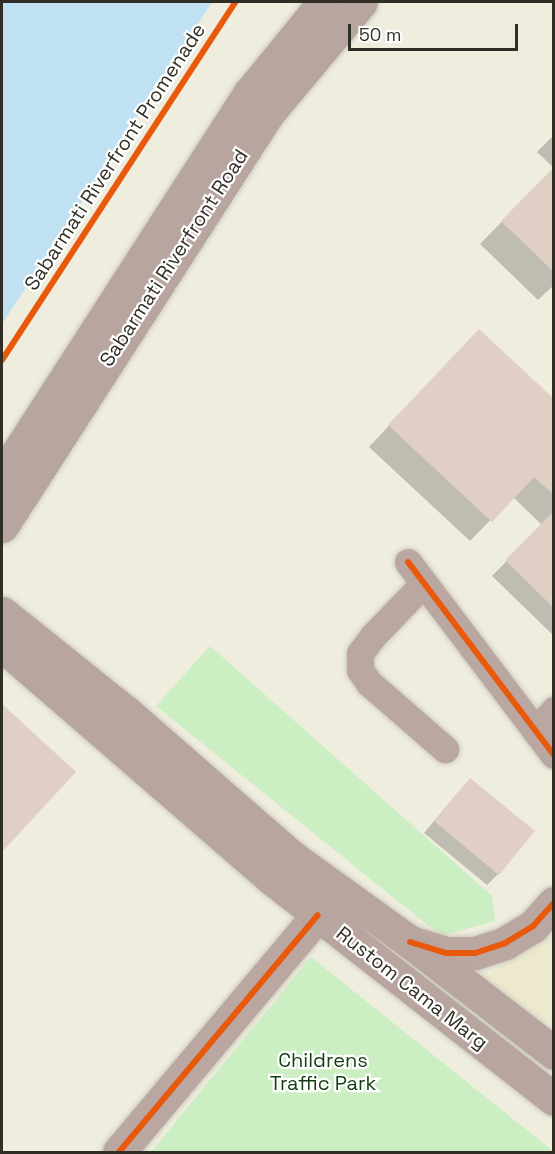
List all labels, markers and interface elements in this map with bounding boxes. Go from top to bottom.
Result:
scale bar [351,12,520,50]
street label: Sabarmati Riverfront Promenade [19,19,211,295]
text: 50 m [359,23,401,46]
street label: Sabarmati Riverfront Road [95,145,253,371]
street label: Rustom Cama Marg [331,921,493,1055]
park label: Childrens Traffic Park [270,1048,376,1095]

